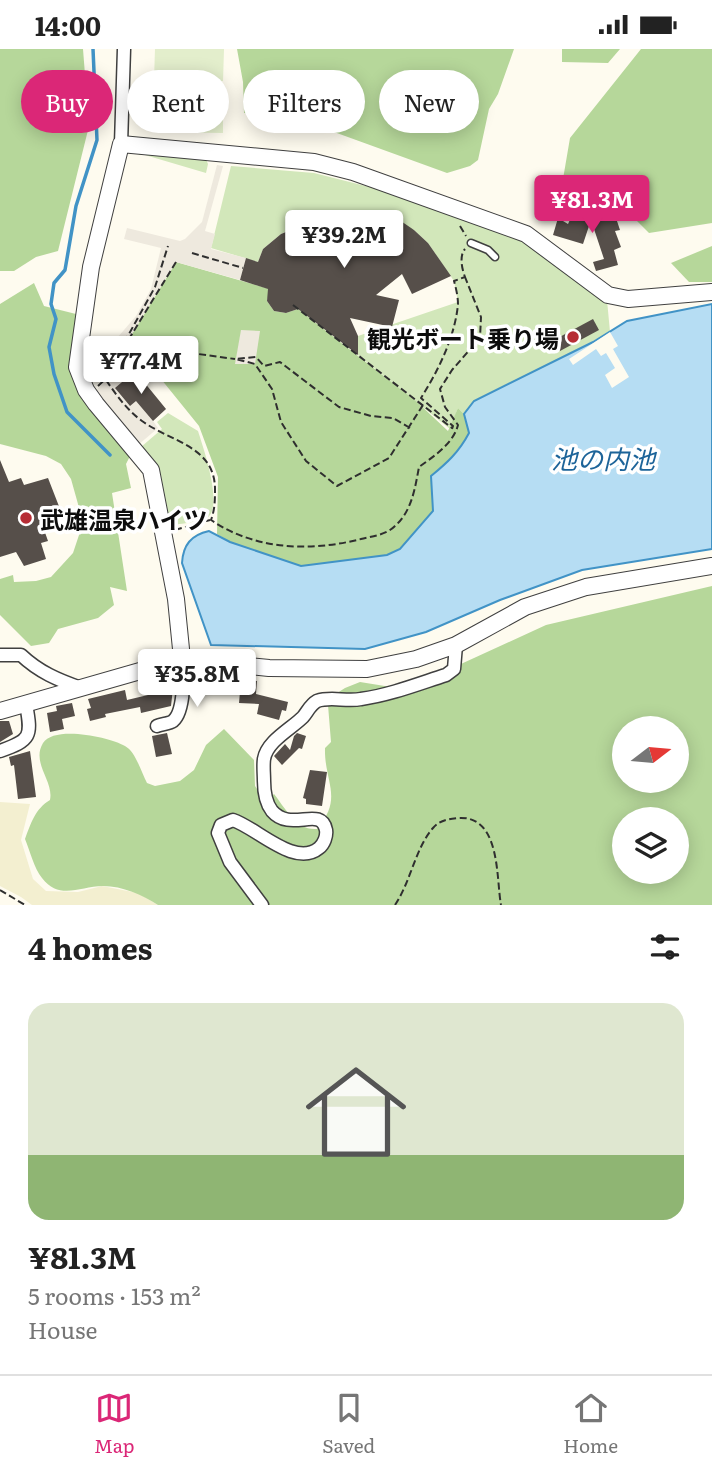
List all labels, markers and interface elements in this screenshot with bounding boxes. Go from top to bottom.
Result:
text: 14:00 [35,5,101,44]
chip: Buy [21,70,113,133]
chip: Rent [127,70,229,133]
chip: Filters [243,70,365,133]
chip: New [379,70,479,133]
pin: ¥81.3M [535,176,649,235]
text: ¥81.3M [550,181,634,215]
pin: ¥39.2M [287,211,401,270]
text: ¥39.2M [301,216,387,250]
place label: 観光ボート乗り場 [367,320,559,355]
marker: 観光ボート乗り場 [565,329,581,345]
pin: ¥77.4M [84,337,198,396]
text: ¥77.4M [99,342,183,376]
water label: 池の内池 [551,438,658,477]
place label: 武雄温泉ハイツ [40,501,208,536]
marker: 武雄温泉ハイツ [18,510,34,526]
pin: ¥35.8M [140,649,254,709]
text: ¥35.8M [154,655,240,689]
north arrow [612,716,690,793]
map controls [612,716,689,884]
button: layers [612,807,689,884]
text: 4 homes [28,925,153,969]
icon: filters [646,928,684,966]
icon: home [293,1049,419,1175]
text: ¥81.3M [28,1234,137,1278]
text: 5 rooms · 153 m² [28,1278,201,1312]
text: House [28,1312,97,1346]
tab: Map [94,1389,134,1459]
tab: Saved [322,1389,375,1459]
tab: Home [563,1389,618,1459]

